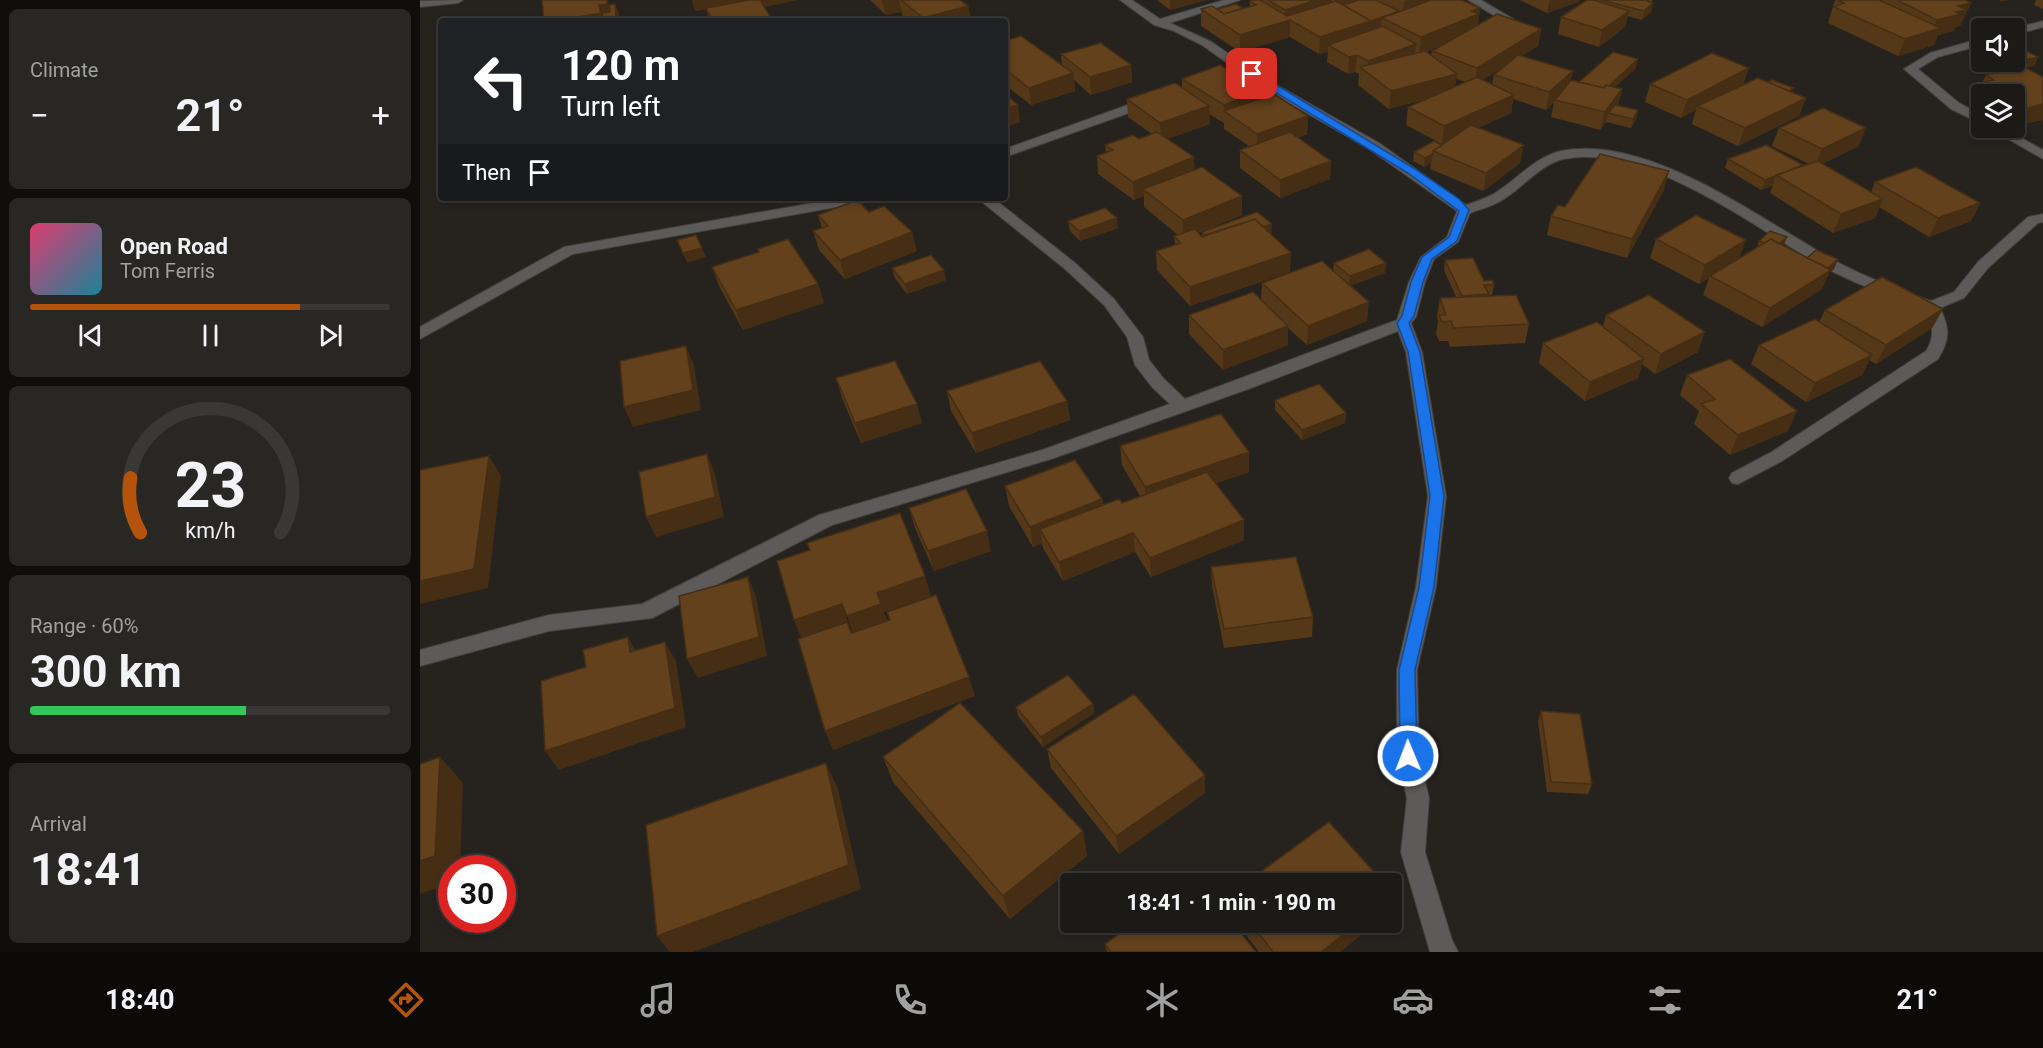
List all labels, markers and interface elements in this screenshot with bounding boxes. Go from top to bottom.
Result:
map controls [1971,18,2025,138]
button: sound [1971,18,2025,72]
text: 120 m [561,41,680,90]
icon: left [462,42,540,120]
pin [1226,48,1277,99]
icon: arrive [1235,57,1268,90]
text: Climate [30,58,98,82]
button: layers [1971,84,2025,138]
text: 21° [175,89,245,142]
text: Turn left [561,91,661,123]
text: − [30,96,49,135]
text: + [371,96,390,135]
icon: arrive [523,156,556,189]
text: Then [462,160,511,185]
text: Open Road [120,234,228,259]
text: Tom Ferris [120,259,215,283]
icon: previous [74,319,107,352]
icon: pause [194,319,227,352]
icon: next [314,319,347,352]
text: 23 [174,449,246,522]
text: km/h [185,518,235,543]
text: Range · 60% [30,614,138,638]
text: 300 km [30,645,182,698]
position arrow [1376,724,1440,788]
text: Arrival [30,812,87,836]
text: 18:41 [30,843,146,896]
speed limit sign: 30 [438,855,516,933]
text: 18:41 · 1 min · 190 m [1126,890,1336,915]
icon: directions [385,979,427,1021]
icon: music [637,979,679,1021]
icon: phone [889,979,931,1021]
icon: climate [1141,979,1183,1021]
icon: car [1392,979,1434,1021]
icon: filters [1644,979,1686,1021]
text: 18:40 [105,984,175,1016]
text: 21° [1896,984,1938,1016]

